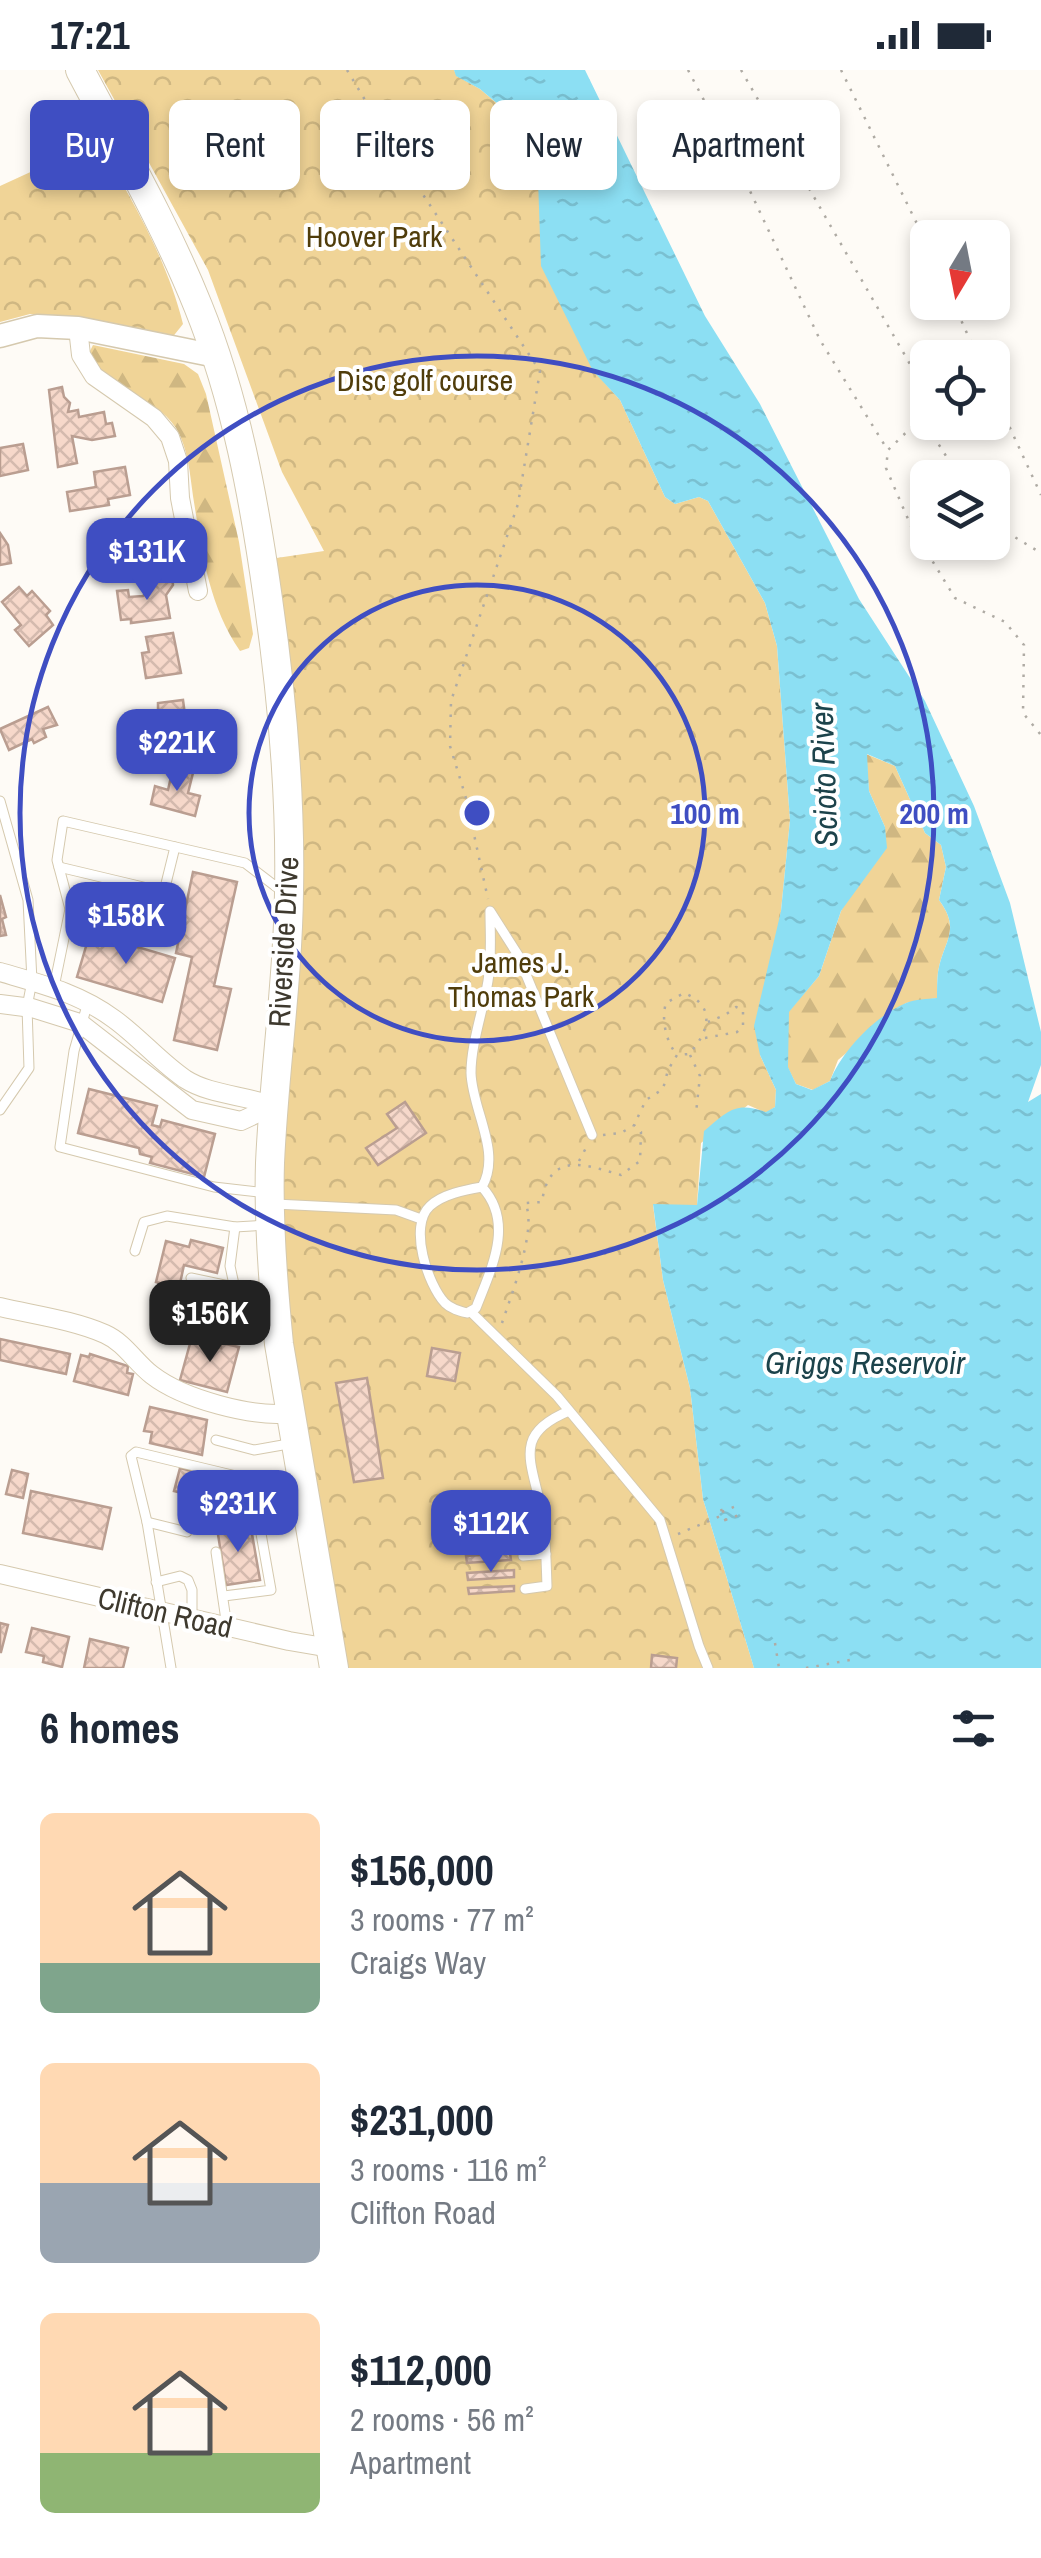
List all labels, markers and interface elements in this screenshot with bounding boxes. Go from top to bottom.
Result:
text: 17:21 [50,10,130,61]
chip: Buy [30,100,149,190]
chip: Rent [169,100,300,190]
chip: Filters [320,100,470,190]
chip: New [490,100,617,190]
chip: Apartment [637,100,840,190]
park label: Hoover Park [306,216,443,256]
north arrow [910,220,1010,320]
map controls [910,220,1010,560]
button: locate [910,340,1010,440]
park label: Disc golf course [337,360,513,400]
button: layers [910,460,1010,560]
pin: $131K [77,518,217,603]
text: $131K [108,529,186,572]
water label: Scioto River [799,701,848,848]
pin: $221K [107,709,247,794]
text: $221K [138,720,216,763]
text: 100 m [670,793,740,833]
text: 200 m [899,793,969,833]
centre of rings [459,795,495,831]
street label: Riverside Drive [259,856,307,1028]
pin: $158K [56,882,196,967]
text: $158K [87,893,165,936]
park label: James J. Thomas Park [448,942,595,1016]
pin: $156K [140,1280,280,1365]
text: $156K [171,1291,249,1334]
water label: Griggs Reservoir [765,1341,966,1384]
pin: $231K [168,1470,308,1555]
text: $231K [199,1481,277,1524]
pin: $112K [421,1490,561,1575]
text: $112K [453,1501,529,1544]
street label: Clifton Road [94,1577,236,1647]
text: 6 homes [40,1700,180,1756]
icon: filters [946,1701,1001,1756]
text: $156,000 [350,1842,494,1898]
icon: home [120,1853,240,1973]
text: 3 rooms · 77 m² [350,1898,534,1941]
text: Craigs Way [350,1941,486,1984]
text: $231,000 [350,2092,494,2148]
icon: home [120,2103,240,2223]
text: 3 rooms · 116 m² [350,2148,546,2191]
text: Clifton Road [350,2191,496,2234]
text: $112,000 [350,2342,492,2398]
icon: home [120,2353,240,2473]
text: 2 rooms · 56 m² [350,2398,534,2441]
text: Apartment [350,2441,471,2484]

